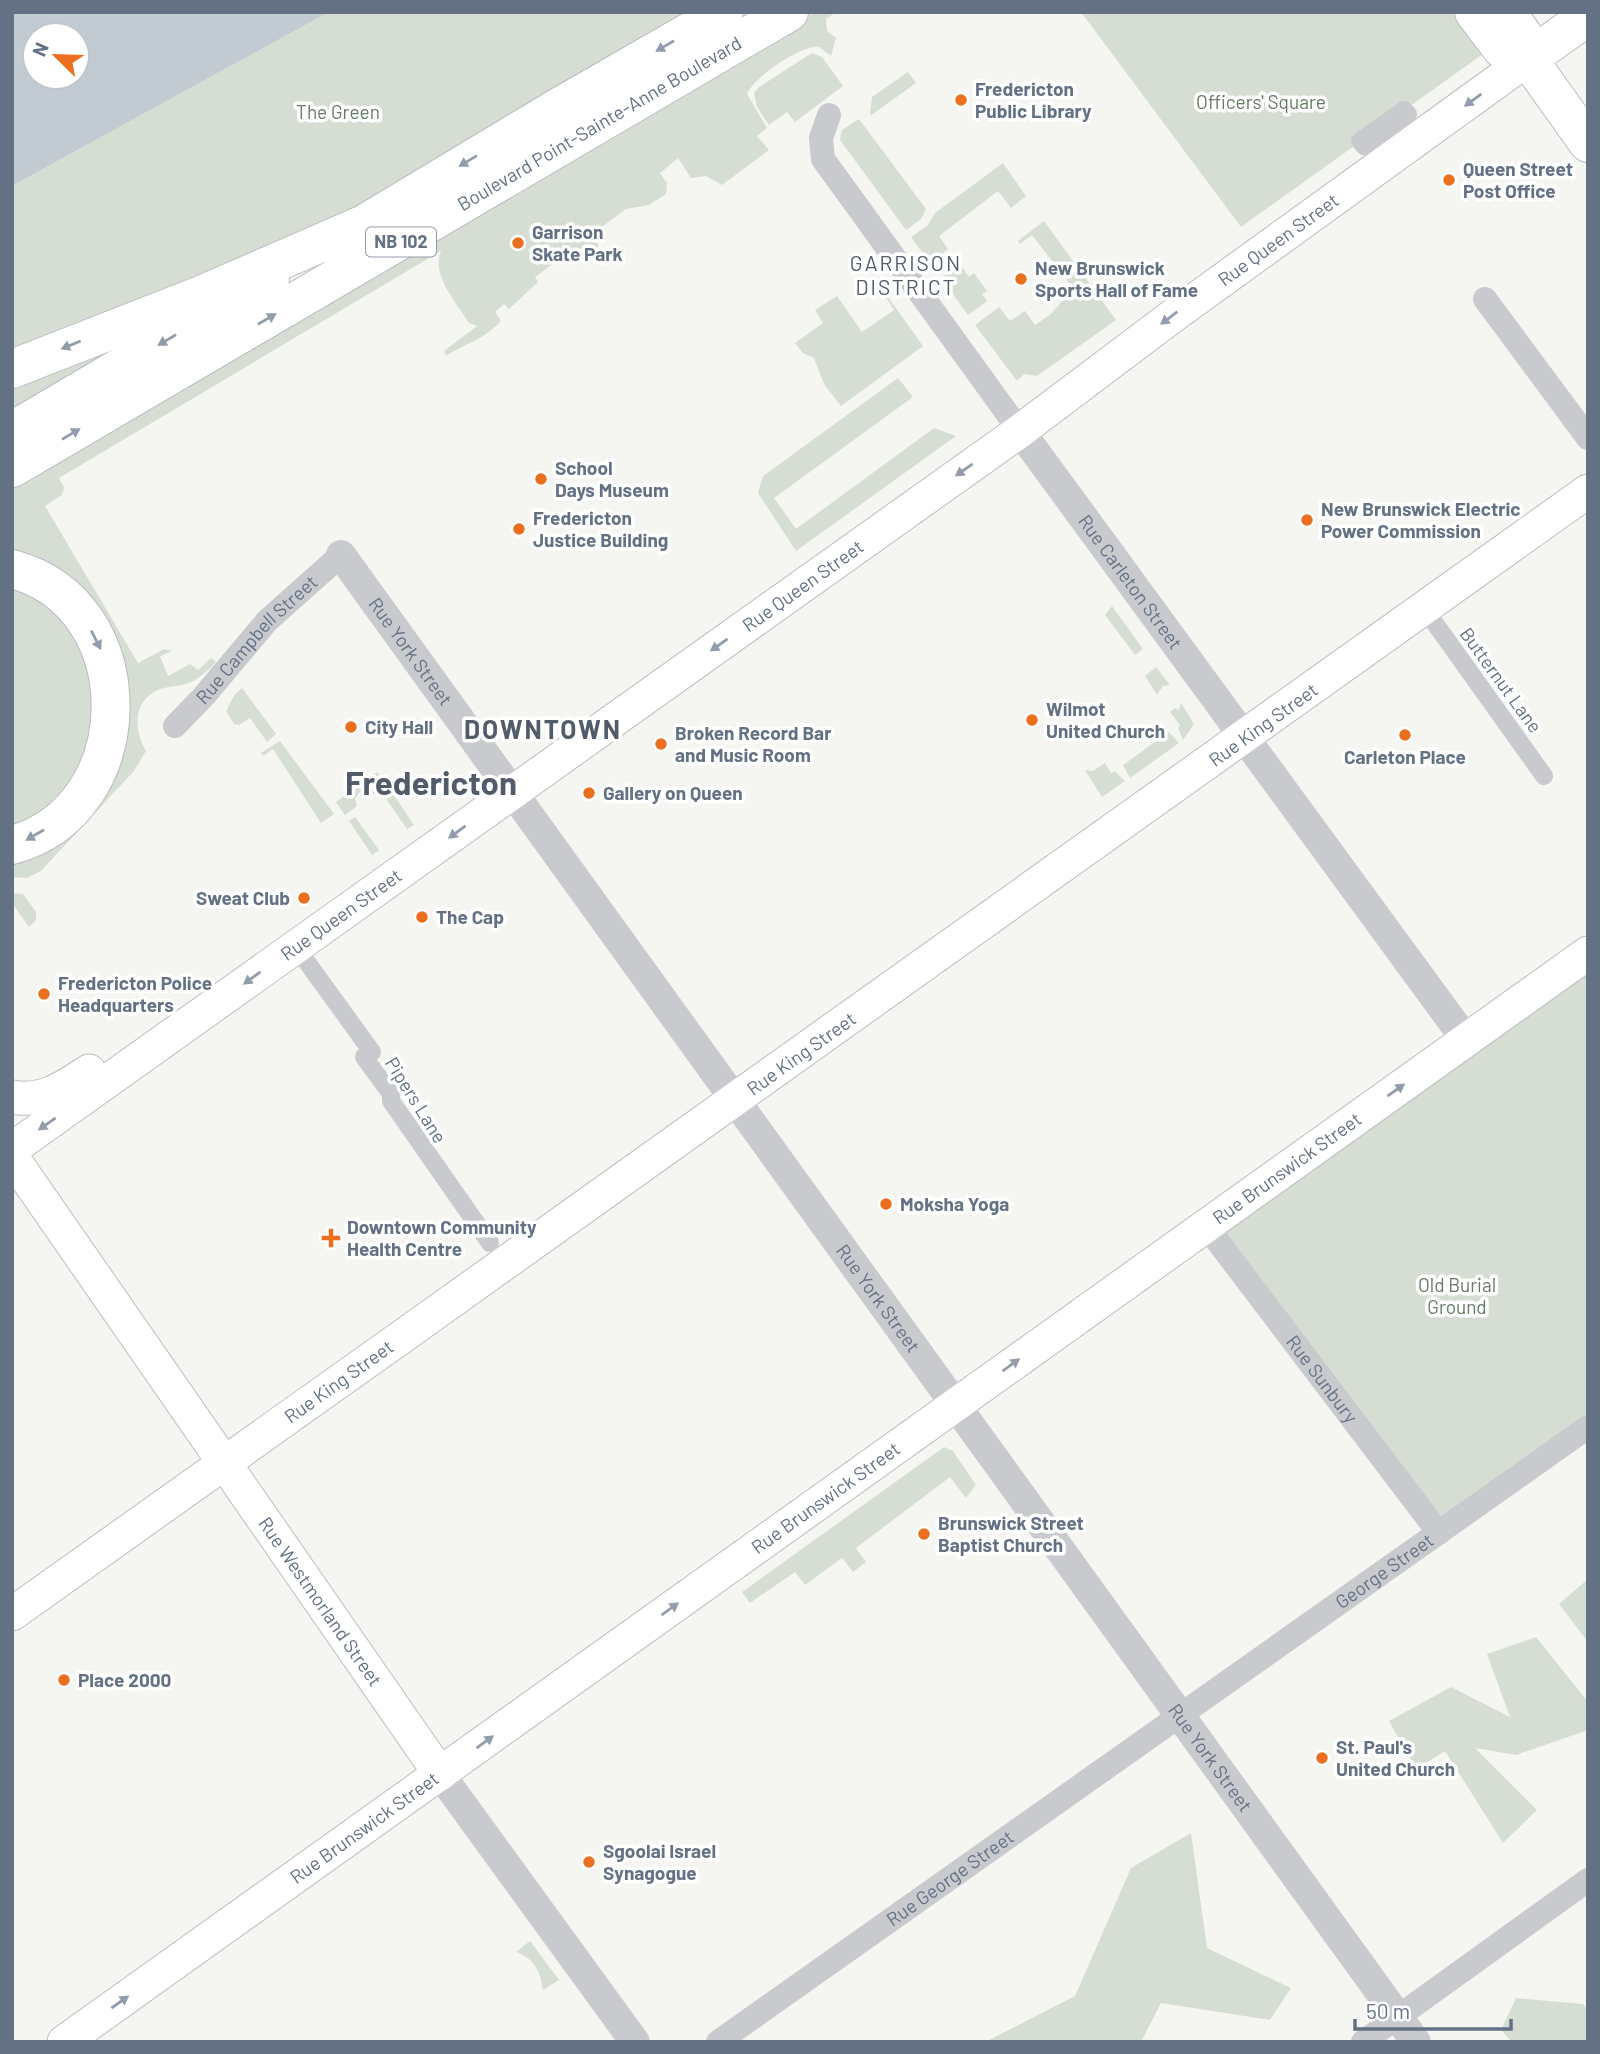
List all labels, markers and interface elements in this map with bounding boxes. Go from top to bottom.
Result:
north arrow [21,21,91,91]
street label: Boulevard Point-Sainte-Anne Boulevard [453,31,745,215]
text: N [27,39,53,59]
one-way arrow [655,40,674,52]
place label: Fredericton Public Library [975,77,1092,122]
park label: Officers' Square [1196,90,1326,113]
marker: Fredericton Public Library [953,92,969,108]
one-way arrow [1464,92,1482,106]
park label: The Green [296,100,380,123]
one-way arrow [459,155,478,167]
place label: Queen Street Post Office [1463,157,1573,202]
marker: Queen Street Post Office [1441,172,1457,188]
street label: Rue Queen Street [1213,188,1343,291]
place label: Garrison Skate Park [532,220,623,265]
road number: NB 102 [366,228,436,256]
marker: Garrison Skate Park [510,235,526,251]
district label: GARRISON DISTRICT [850,250,962,299]
place label: New Brunswick Sports Hall of Fame [1035,256,1198,301]
marker: New Brunswick Sports Hall of Fame [1013,271,1029,287]
one-way arrow [1160,311,1178,325]
one-way arrow [258,313,277,325]
one-way arrow [158,333,177,346]
one-way arrow [60,340,81,351]
one-way arrow [61,427,80,440]
place label: School Days Museum [555,456,669,501]
one-way arrow [955,463,973,477]
marker: School Days Museum [533,471,549,487]
place label: New Brunswick Electric Power Commission [1321,497,1521,542]
place label: Fredericton Justice Building [533,506,668,551]
street label: Rue Carleton Street [1074,510,1188,653]
marker: New Brunswick Electric Power Commission [1299,512,1315,528]
marker: Fredericton Justice Building [511,521,527,537]
street label: Rue Queen Street [738,534,868,636]
street label: Rue Campbell Street [191,570,322,708]
street label: Rue York Street [364,593,458,710]
street label: Butternut Lane [1456,623,1547,737]
one-way arrow [90,630,101,650]
one-way arrow [710,638,728,652]
street label: Rue King Street [1204,678,1322,771]
place label: Wilmot United Church [1046,697,1165,742]
marker: Wilmot United Church [1024,712,1040,728]
district label: DOWNTOWN [464,713,622,744]
place label: City Hall [365,715,433,738]
marker: City Hall [343,719,359,735]
place label: Broken Record Bar and Music Room [675,721,832,766]
marker: Carleton Place [1397,727,1413,743]
marker: Broken Record Bar and Music Room [653,736,669,752]
place label: Carleton Place [1344,745,1466,768]
district label: Fredericton [345,762,517,802]
place label: Gallery on Queen [603,781,743,804]
marker: Gallery on Queen [581,785,597,801]
one-way arrow [448,824,466,838]
one-way arrow [25,829,44,842]
street label: Rue Queen Street [276,863,406,965]
place label: Sweat Club [196,886,290,909]
marker: Sweat Club [296,890,312,906]
place label: The Cap [436,905,504,928]
marker: The Cap [414,909,430,925]
place label: Fredericton Police Headquarters [58,971,212,1016]
one-way arrow [243,971,261,985]
marker: Fredericton Police Headquarters [36,986,52,1002]
street label: Rue King Street [742,1007,860,1100]
street label: Pipers Lane [381,1052,452,1147]
one-way arrow [1387,1084,1405,1098]
street label: Rue Brunswick Street [1208,1107,1365,1229]
one-way arrow [38,1117,56,1131]
place label: Moksha Yoga [900,1192,1009,1215]
marker: Moksha Yoga [878,1196,894,1212]
place label: Downtown Community Health Centre [347,1215,537,1260]
marker: Downtown Community Health Centre [321,1228,341,1248]
street label: Rue York Street [832,1239,925,1356]
park label: Old Burial Ground [1418,1273,1496,1318]
street label: Rue Sunbury [1282,1330,1363,1427]
street label: Rue King Street [279,1335,397,1428]
one-way arrow [1002,1358,1020,1372]
street label: Rue Brunswick Street [746,1437,904,1558]
place label: Brunswick Street Baptist Church [938,1511,1084,1556]
street label: Rue Westmorland Street [254,1512,387,1690]
marker: Brunswick Street Baptist Church [916,1526,932,1542]
street label: George Street [1330,1528,1438,1613]
one-way arrow [661,1602,679,1616]
place label: Place 2000 [78,1668,171,1691]
marker: Place 2000 [56,1672,72,1688]
street label: Rue York Street [1164,1699,1258,1816]
one-way arrow [476,1735,494,1749]
place label: St. Paul's United Church [1336,1735,1455,1780]
marker: St. Paul's United Church [1314,1750,1330,1766]
street label: Rue Brunswick Street [285,1766,443,1888]
street label: Rue George Street [881,1825,1018,1931]
place label: Sgoolai Israel Synagogue [603,1839,716,1884]
marker: Sgoolai Israel Synagogue [581,1854,597,1870]
scale bar [1355,1988,1511,2032]
one-way arrow [111,1995,129,2009]
text: 50 m [1366,1998,1410,2023]

